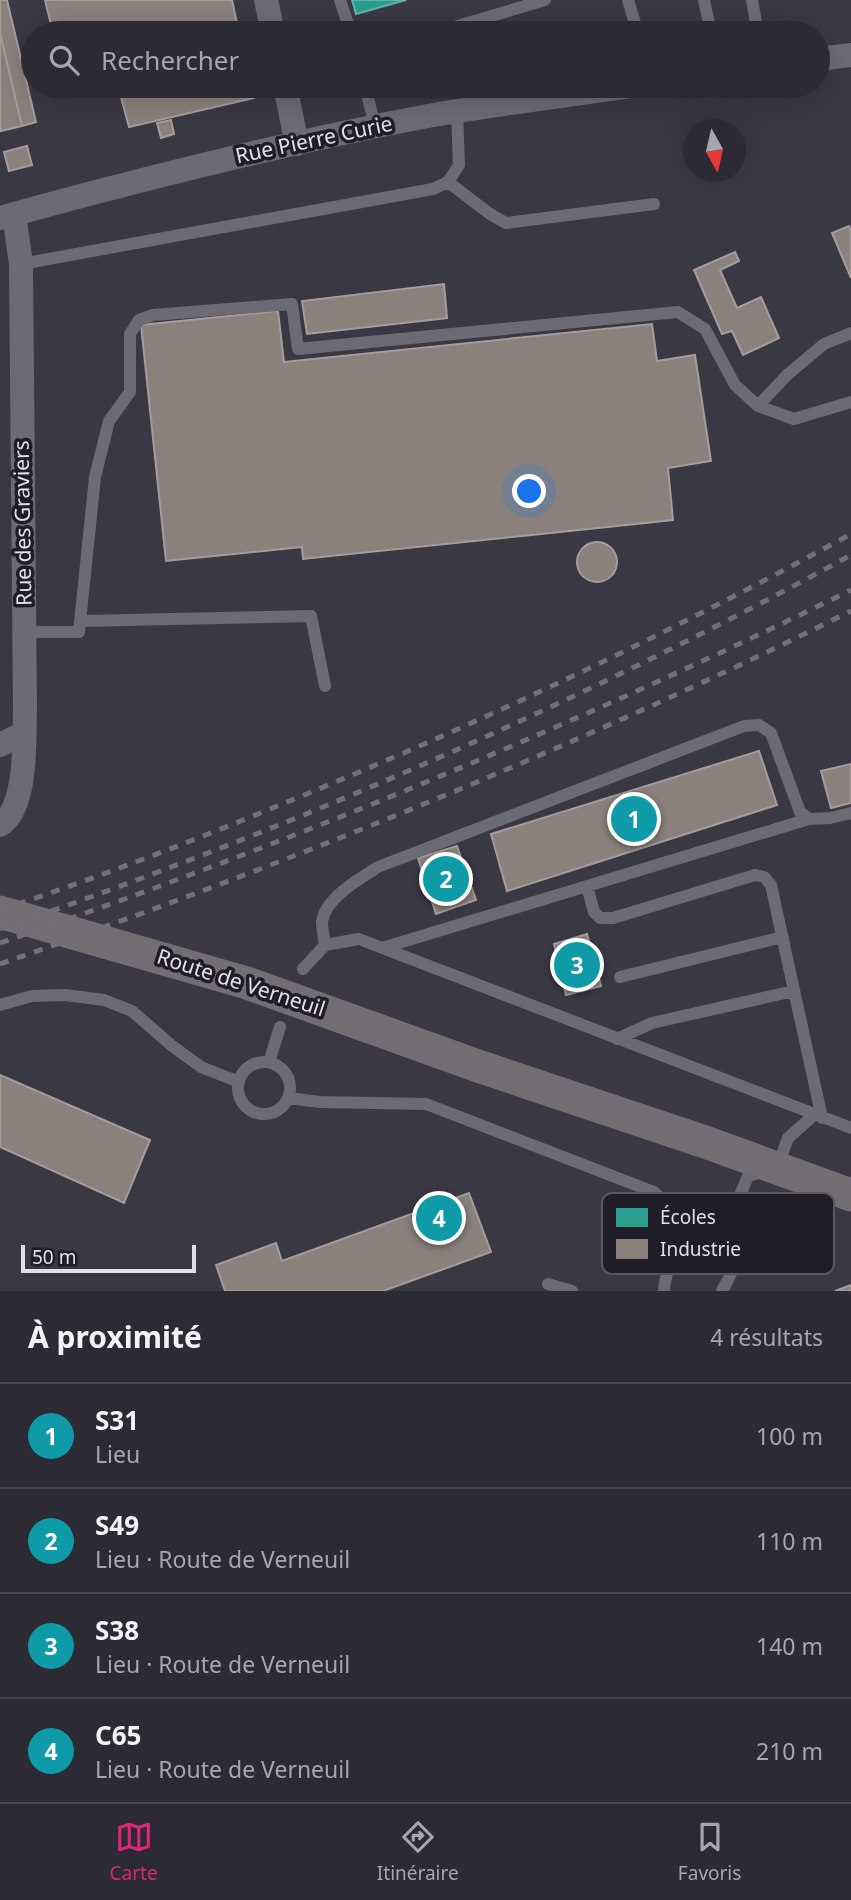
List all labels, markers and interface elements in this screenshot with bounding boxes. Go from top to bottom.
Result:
search box [21,21,830,98]
icon: search [45,41,83,79]
text: Rechercher [101,42,239,78]
street label: Rue Pierre Curie [233,109,395,169]
north arrow [683,119,746,182]
street label: Rue des Graviers [7,440,37,606]
your location [512,474,546,508]
pin: 1 [611,793,657,845]
pin: 2 [423,853,469,905]
pin: 3 [554,939,600,991]
street label: Route de Verneuil [154,942,329,1022]
pin: 4 [416,1192,462,1244]
legend [602,1193,834,1274]
text: Écoles [660,1204,716,1230]
text: Industrie [660,1236,741,1262]
scale bar [21,1242,196,1274]
text: 50 m [32,1244,76,1270]
text: À proximité [28,1316,202,1357]
text: 4 résultats [710,1321,823,1353]
text: S31 [95,1402,139,1438]
text: 1 [44,1420,58,1452]
text: 100 m [756,1420,823,1452]
text: Lieu [95,1438,140,1470]
text: S49 [95,1507,139,1543]
text: 2 [44,1525,58,1557]
text: 110 m [756,1525,823,1557]
text: Lieu · Route de Verneuil [95,1543,350,1575]
text: S38 [95,1612,139,1648]
text: 3 [44,1630,58,1662]
text: 140 m [756,1630,823,1662]
text: Lieu · Route de Verneuil [95,1648,350,1680]
text: C65 [95,1717,141,1753]
text: 4 [44,1735,58,1767]
text: 210 m [756,1735,823,1767]
text: Lieu · Route de Verneuil [95,1753,350,1785]
tab: Carte [110,1818,158,1886]
tab: Itinéraire [377,1818,459,1886]
tab: Favoris [678,1818,741,1886]

